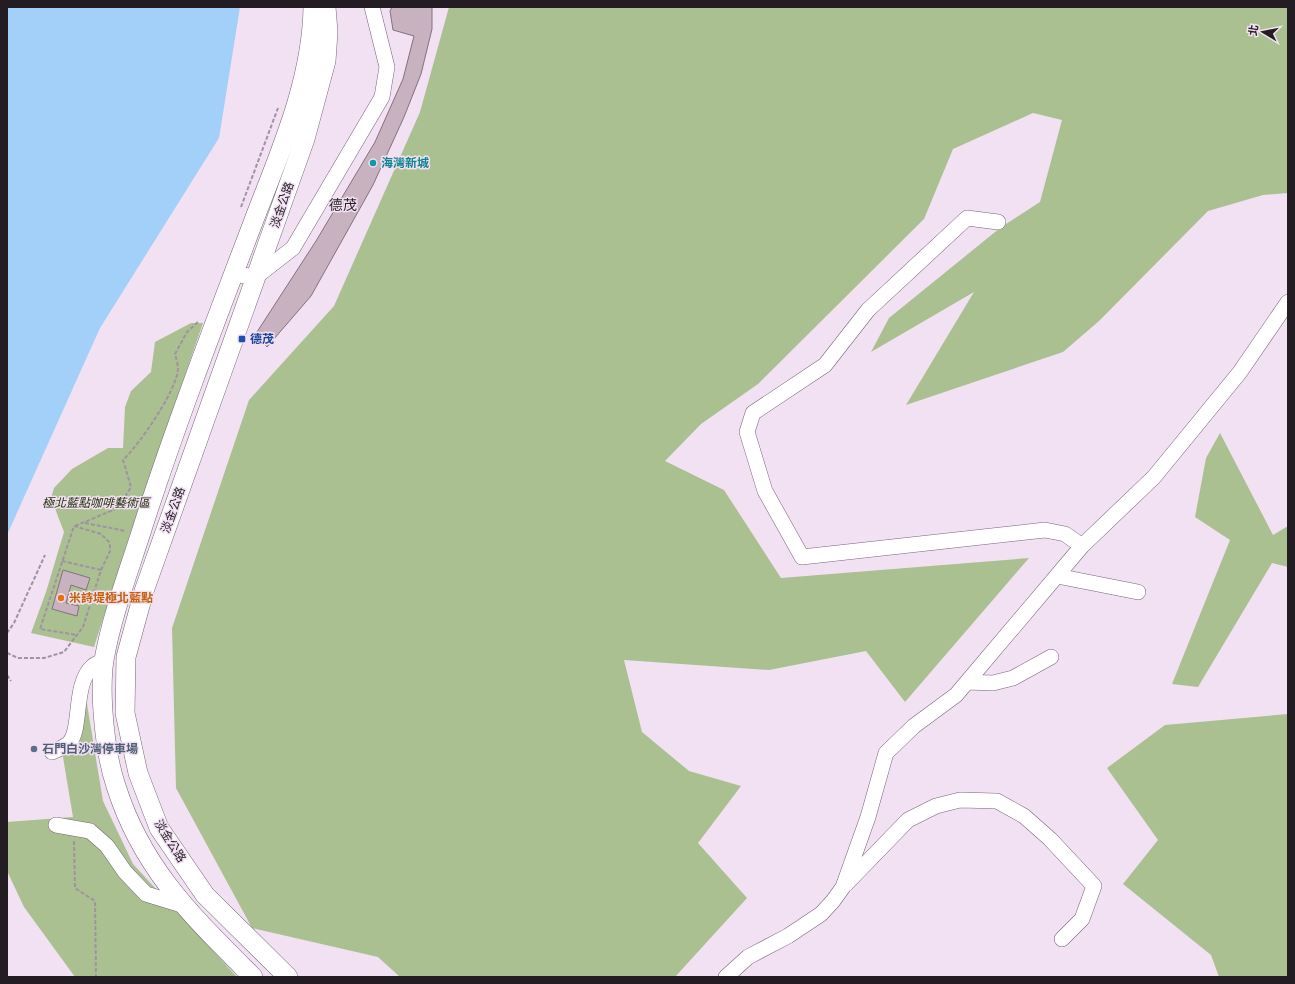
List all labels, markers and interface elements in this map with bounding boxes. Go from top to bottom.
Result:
north arrow [1243,12,1283,52]
text: 北 [1245,24,1261,37]
place label: 海灣新城 [381,155,429,170]
marker: 海灣新城 [368,158,378,168]
street label: 淡金公路 [267,180,296,230]
district label: 德茂 [329,196,357,214]
place label: 德茂 [250,331,274,346]
marker: 德茂 [237,334,247,344]
street label: 淡金公路 [157,485,188,535]
park label: 極北藍點咖啡藝術區 [42,495,152,510]
place label: 米詩堤極北藍點 [69,590,153,605]
marker: 米詩堤極北藍點 [56,593,66,603]
place label: 石門白沙灣停車場 [42,741,138,756]
marker: 石門白沙灣停車場 [29,744,39,754]
street label: 淡金公路 [151,816,190,865]

